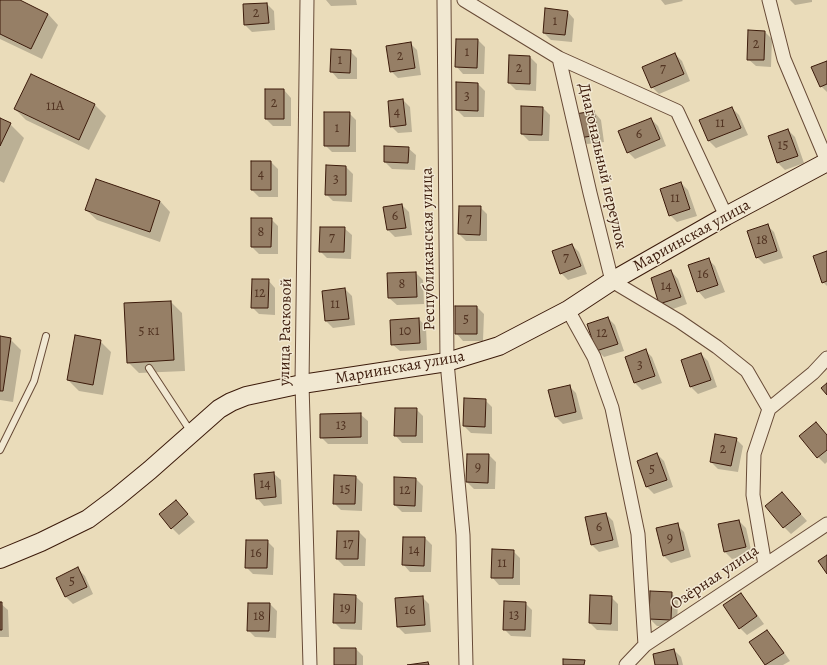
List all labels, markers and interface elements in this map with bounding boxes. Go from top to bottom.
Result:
house number: 2 [253,6,259,22]
house number: 1 [553,14,557,30]
house number: 2 [753,37,759,53]
house number: 1 [465,45,469,61]
house number: 2 [397,49,403,65]
house number: 1 [338,53,342,69]
house number: 2 [516,61,522,77]
house number: 7 [660,62,666,78]
street label: Диагональный переулок [574,81,630,251]
house number: 3 [464,89,470,105]
house number: 2 [271,96,277,112]
house number: 11А [46,99,64,115]
house number: 4 [394,105,400,121]
house number: 11 [715,116,725,132]
house number: 1 [335,121,339,137]
house number: 6 [636,127,642,143]
house number: 15 [778,138,788,154]
house number: 4 [258,167,264,183]
street label: Республиканская улица [418,167,440,331]
house number: 3 [333,172,339,188]
house number: 11 [670,191,680,207]
street label: Мариинская улица [630,196,754,276]
house number: 6 [392,209,398,225]
house number: 7 [466,212,472,228]
house number: 8 [258,225,264,241]
house number: 7 [329,231,335,247]
house number: 18 [756,233,768,249]
house number: 7 [563,251,569,267]
house number: 16 [697,267,709,283]
house number: 8 [399,277,405,293]
street label: улица Расковой [275,278,297,386]
house number: 14 [660,279,672,295]
house number: 12 [254,286,266,302]
house number: 11 [330,297,340,313]
house number: 5 [463,312,469,328]
house number: 5 к1 [139,324,159,340]
house number: 10 [399,324,411,340]
house number: 12 [596,326,608,342]
street label: Мариинская улица [334,347,466,389]
house number: 3 [637,358,643,374]
house number: 13 [336,418,346,434]
house number: 2 [720,442,726,458]
house number: 9 [475,460,481,476]
house number: 5 [649,462,655,478]
house number: 14 [259,477,271,493]
house number: 15 [340,482,350,498]
house number: 12 [399,483,411,499]
house number: 6 [596,520,602,536]
house number: 9 [667,531,673,547]
house number: 17 [343,537,353,553]
street label: Озёрная улица [667,542,763,614]
house number: 14 [408,543,420,559]
house number: 16 [250,546,262,562]
house number: 11 [497,556,507,572]
house number: 5 [69,574,75,590]
house number: 19 [339,601,351,617]
house number: 16 [404,603,416,619]
house number: 13 [509,608,519,624]
house number: 18 [253,609,265,625]

